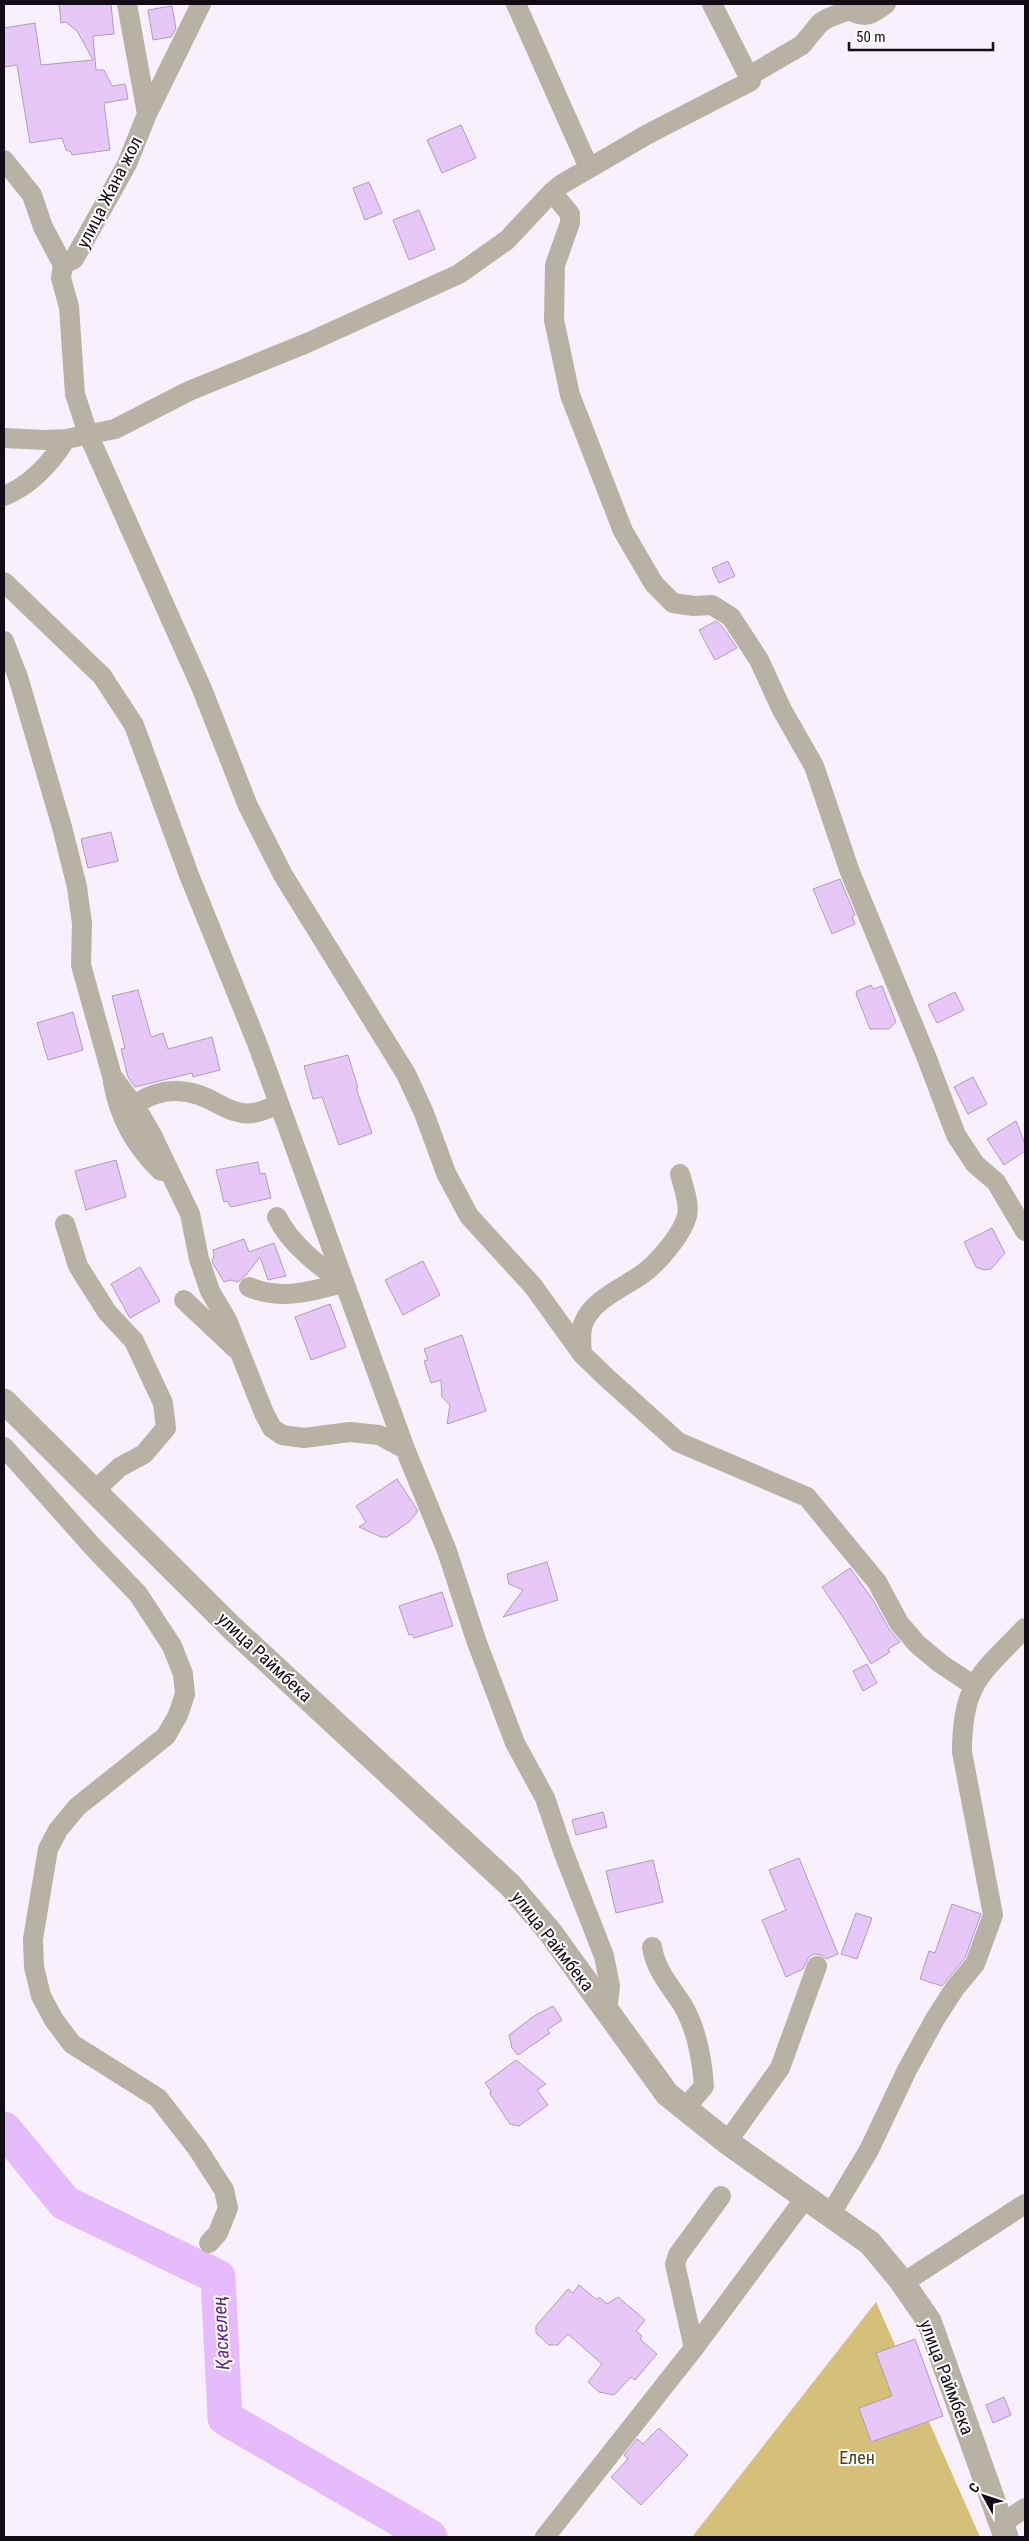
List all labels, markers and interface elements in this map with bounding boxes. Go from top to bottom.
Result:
scale bar [849,20,993,52]
text: 50 m [856,28,886,46]
street label: улица Жана жол [72,133,146,251]
street label: улица Раймбека [213,1608,317,1706]
street label: улица Раймбека [507,1887,599,1995]
water label: Қаскелең [208,2295,234,2371]
street label: улица Раймбека [915,2317,979,2437]
park label: Елен [839,2447,875,2468]
north arrow [959,2471,1009,2521]
text: С [965,2479,983,2496]

